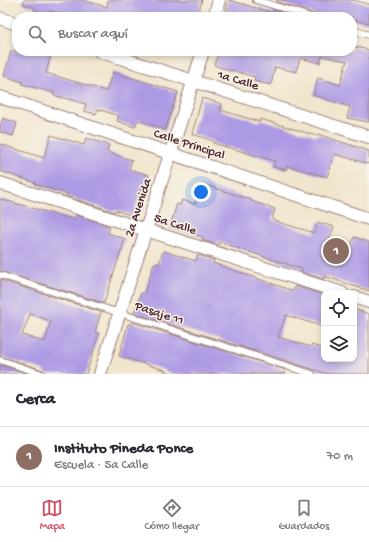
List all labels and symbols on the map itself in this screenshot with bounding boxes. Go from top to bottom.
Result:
street label: 1a Calle [215,67,261,94]
street label: Calle Principal [151,126,227,164]
street label: 2a Avenida [123,176,156,239]
your location [191,182,211,202]
street label: 5a Calle [152,211,198,239]
pin: 1 [323,236,349,266]
street label: Pasaje 11 [132,299,185,329]

